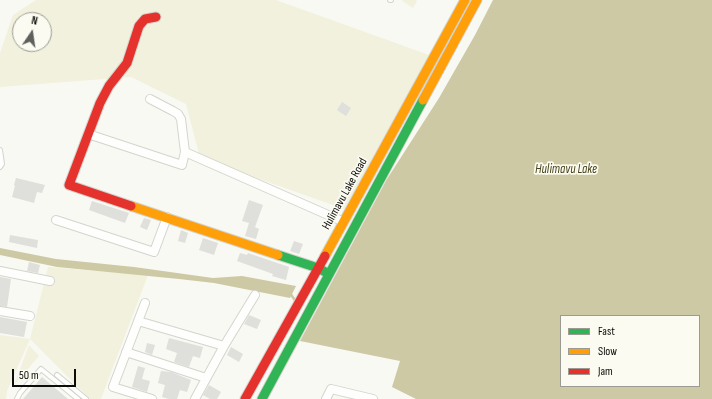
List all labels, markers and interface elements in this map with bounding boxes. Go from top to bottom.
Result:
north arrow [12,12,52,52]
text: N [30,14,39,28]
street label: Hulimavu Lake Road [319,156,371,232]
water label: Hulimavu Lake [535,162,597,178]
legend [560,315,700,387]
text: Fast [598,324,615,339]
text: Slow [598,344,617,359]
scale bar [14,361,78,387]
text: Jam [598,364,613,379]
text: 50 m [19,368,39,383]

